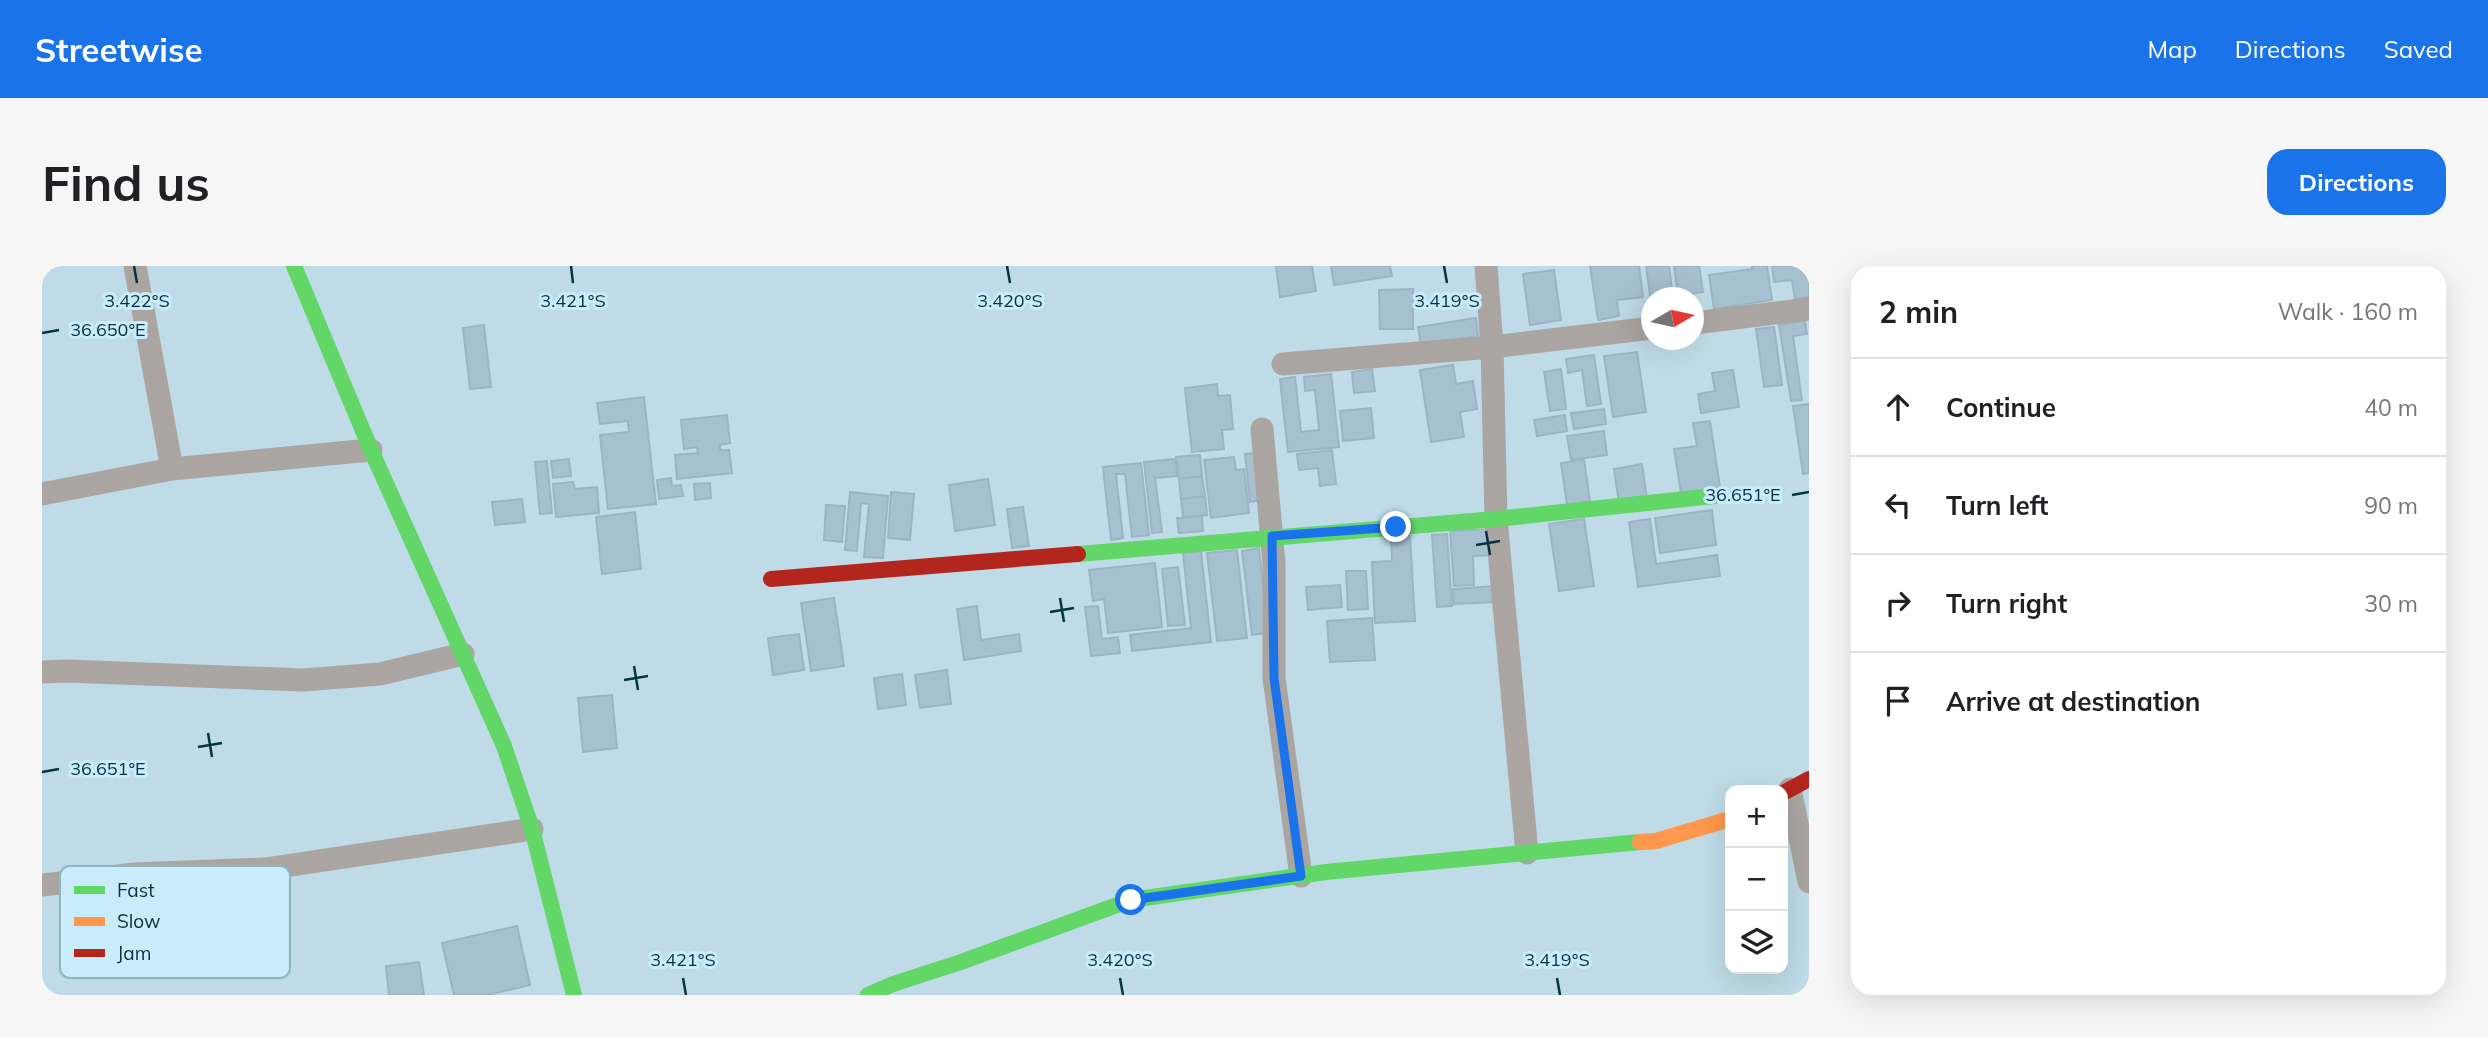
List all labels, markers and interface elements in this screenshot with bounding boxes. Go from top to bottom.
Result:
text: Streetwise [35,29,203,70]
text: Map [2147,34,2197,64]
text: Directions [2235,34,2346,64]
text: Saved [2384,34,2453,64]
button: Directions [2267,149,2446,215]
text: Find us [42,152,210,213]
north arrow [1641,287,1704,350]
text: 3.422°S [104,289,170,312]
text: 3.421°S [540,289,606,312]
text: 3.420°S [977,289,1043,312]
text: 3.419°S [1414,289,1480,312]
text: 2 min [1879,293,1958,331]
text: Walk · 160 m [2278,297,2418,326]
text: 36.650°E [70,318,146,341]
icon: ahead [1879,388,1917,426]
text: Continue [1946,391,2056,424]
text: 40 m [2364,393,2418,422]
text: 36.651°E [1705,483,1781,506]
icon: left [1879,486,1917,524]
text: Turn left [1946,489,2048,522]
text: 90 m [2364,491,2418,520]
route end [1380,511,1411,542]
icon: right [1879,584,1917,622]
text: Turn right [1946,587,2067,620]
text: 30 m [2364,589,2418,618]
icon: arrive [1879,682,1917,720]
text: Arrive at destination [1946,685,2201,718]
text: 36.651°E [70,757,146,780]
map controls [1725,785,1788,974]
button: + [1725,785,1788,848]
button: − [1725,848,1788,911]
legend [60,866,290,978]
text: Fast [117,878,155,902]
route start [1115,884,1146,915]
text: Slow [117,909,161,933]
button: layers [1725,911,1788,974]
text: Jam [117,941,151,965]
text: 3.421°S [650,948,716,971]
text: 3.420°S [1087,948,1153,971]
text: 3.419°S [1524,948,1590,971]

